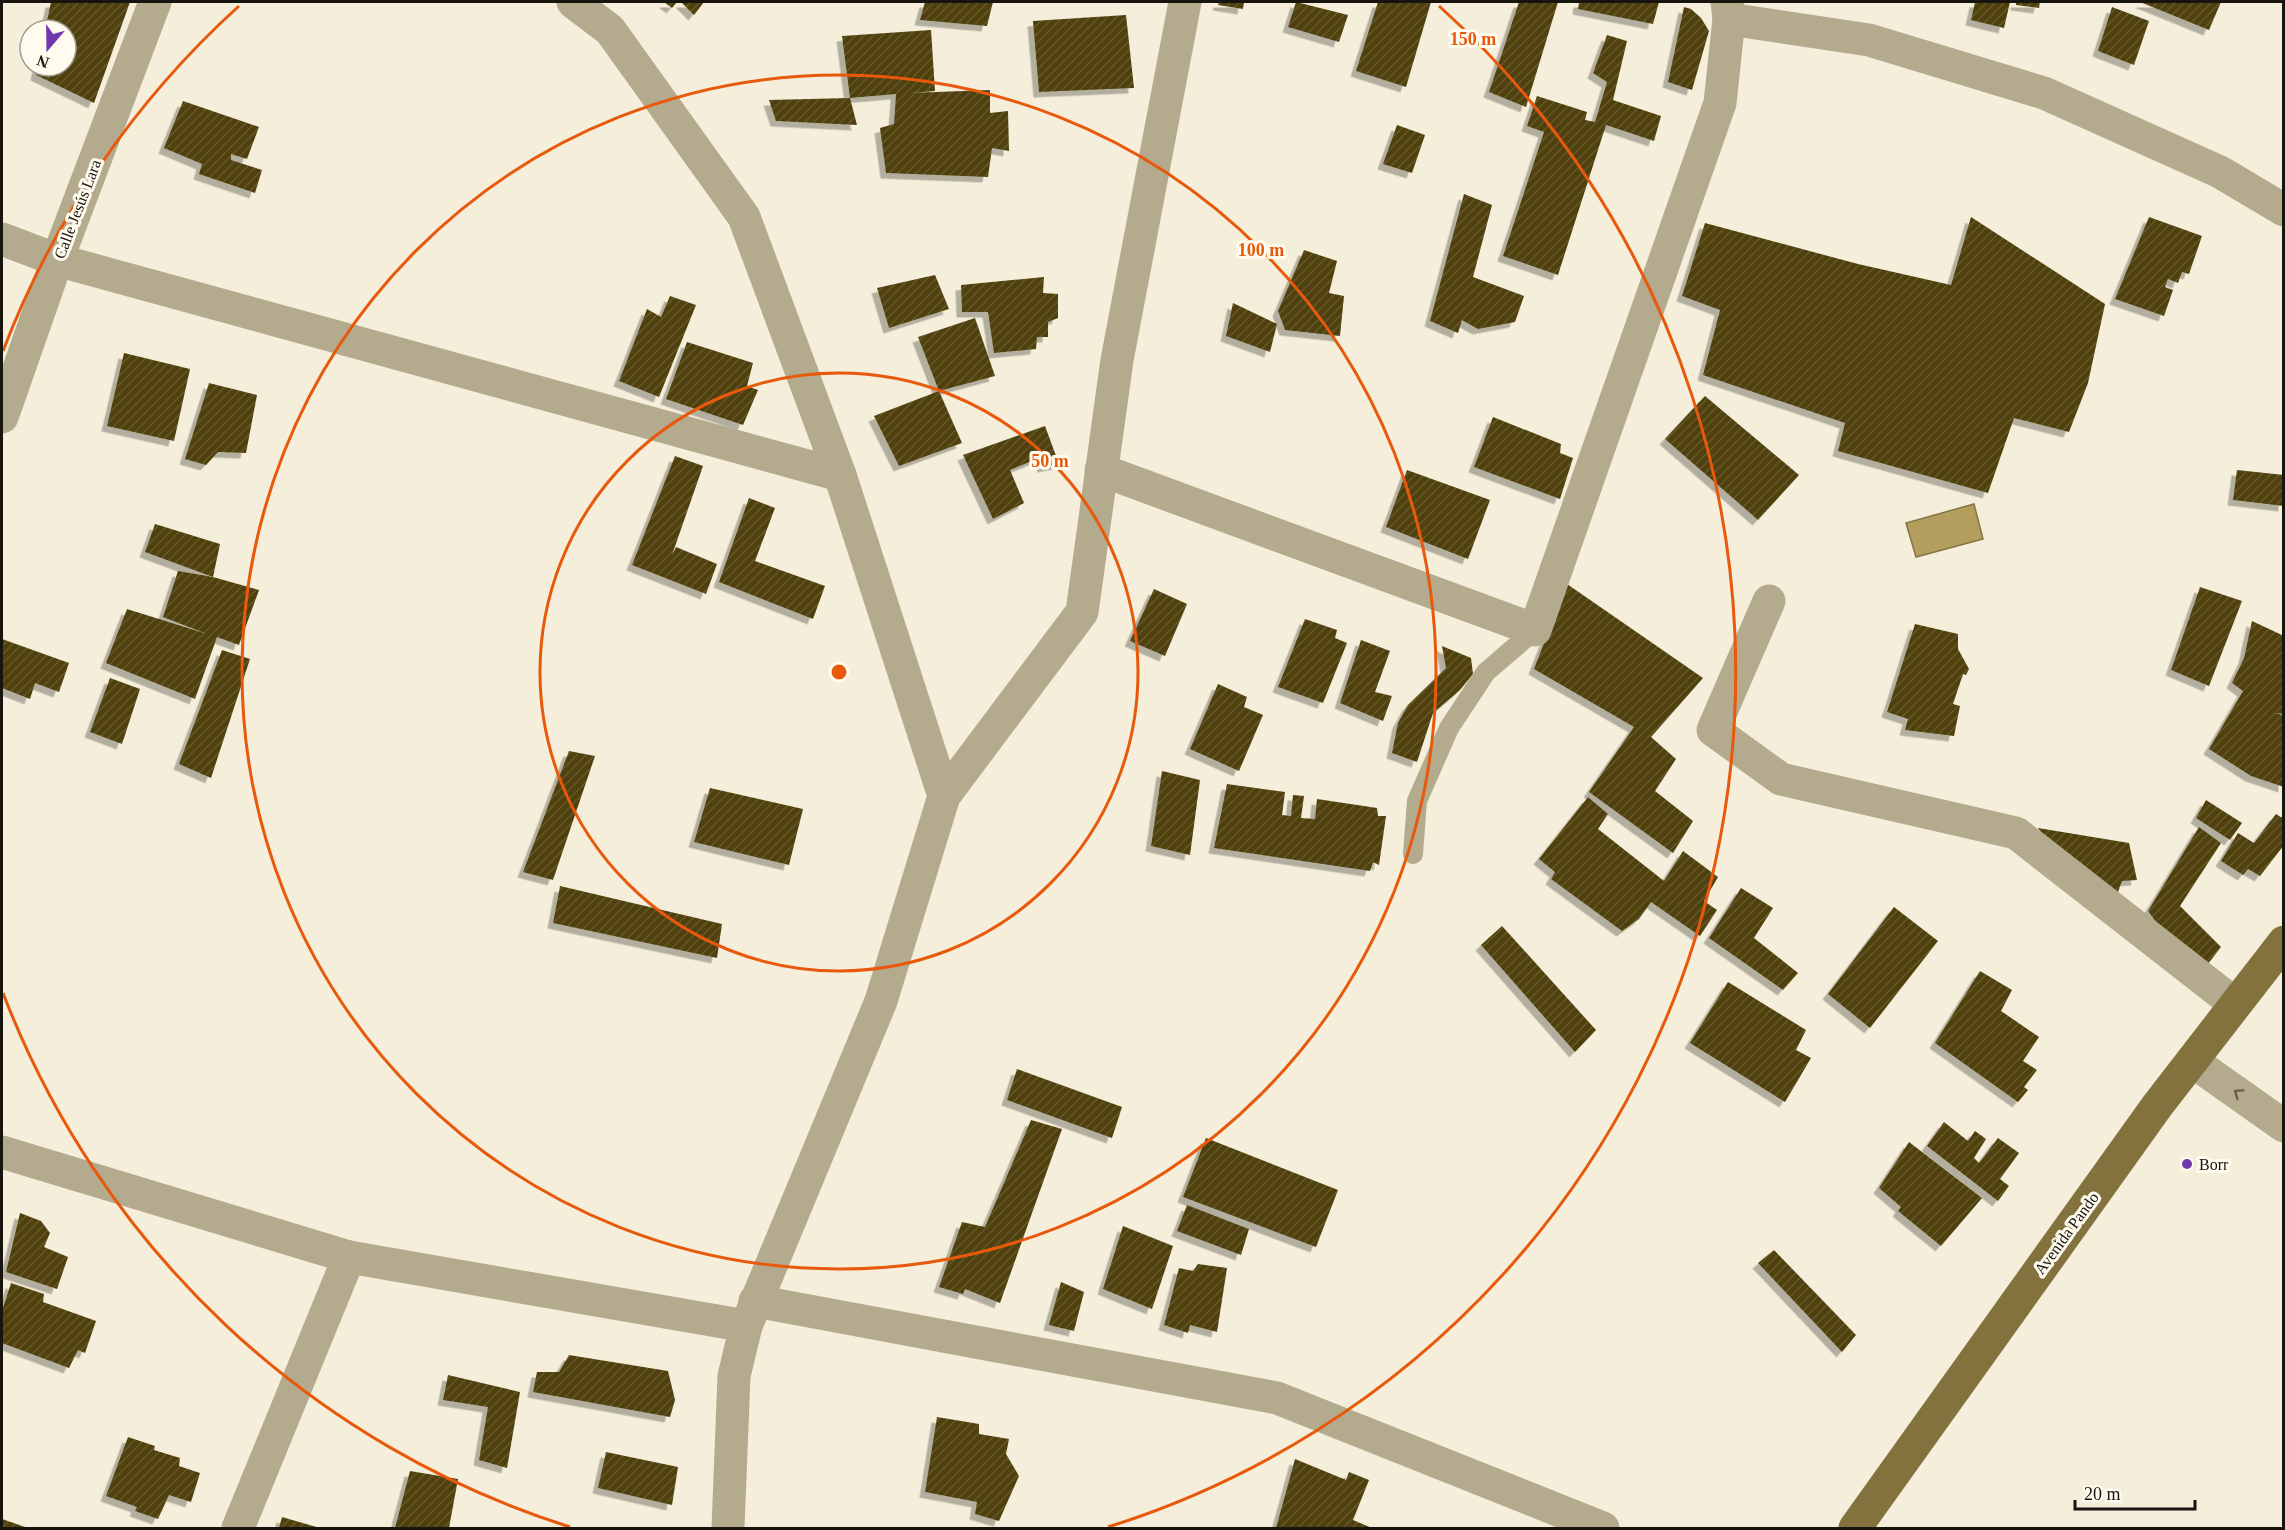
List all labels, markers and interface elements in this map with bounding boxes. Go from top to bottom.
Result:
north arrow [18,18,78,78]
text: 150 m [1450,29,1496,49]
text: N [34,52,51,72]
street label: Calle Jesús Lara [51,157,104,261]
text: 100 m [1238,240,1284,260]
text: 50 m [1031,451,1069,471]
centre of rings [829,662,849,682]
one-way arrow [2233,1089,2244,1100]
place label: Borr [2199,1156,2229,1173]
marker: Borr [2180,1157,2194,1171]
street label: Avenida Pando [2031,1189,2102,1278]
scale bar [2075,1473,2195,1511]
text: 20 m [2084,1484,2121,1504]

